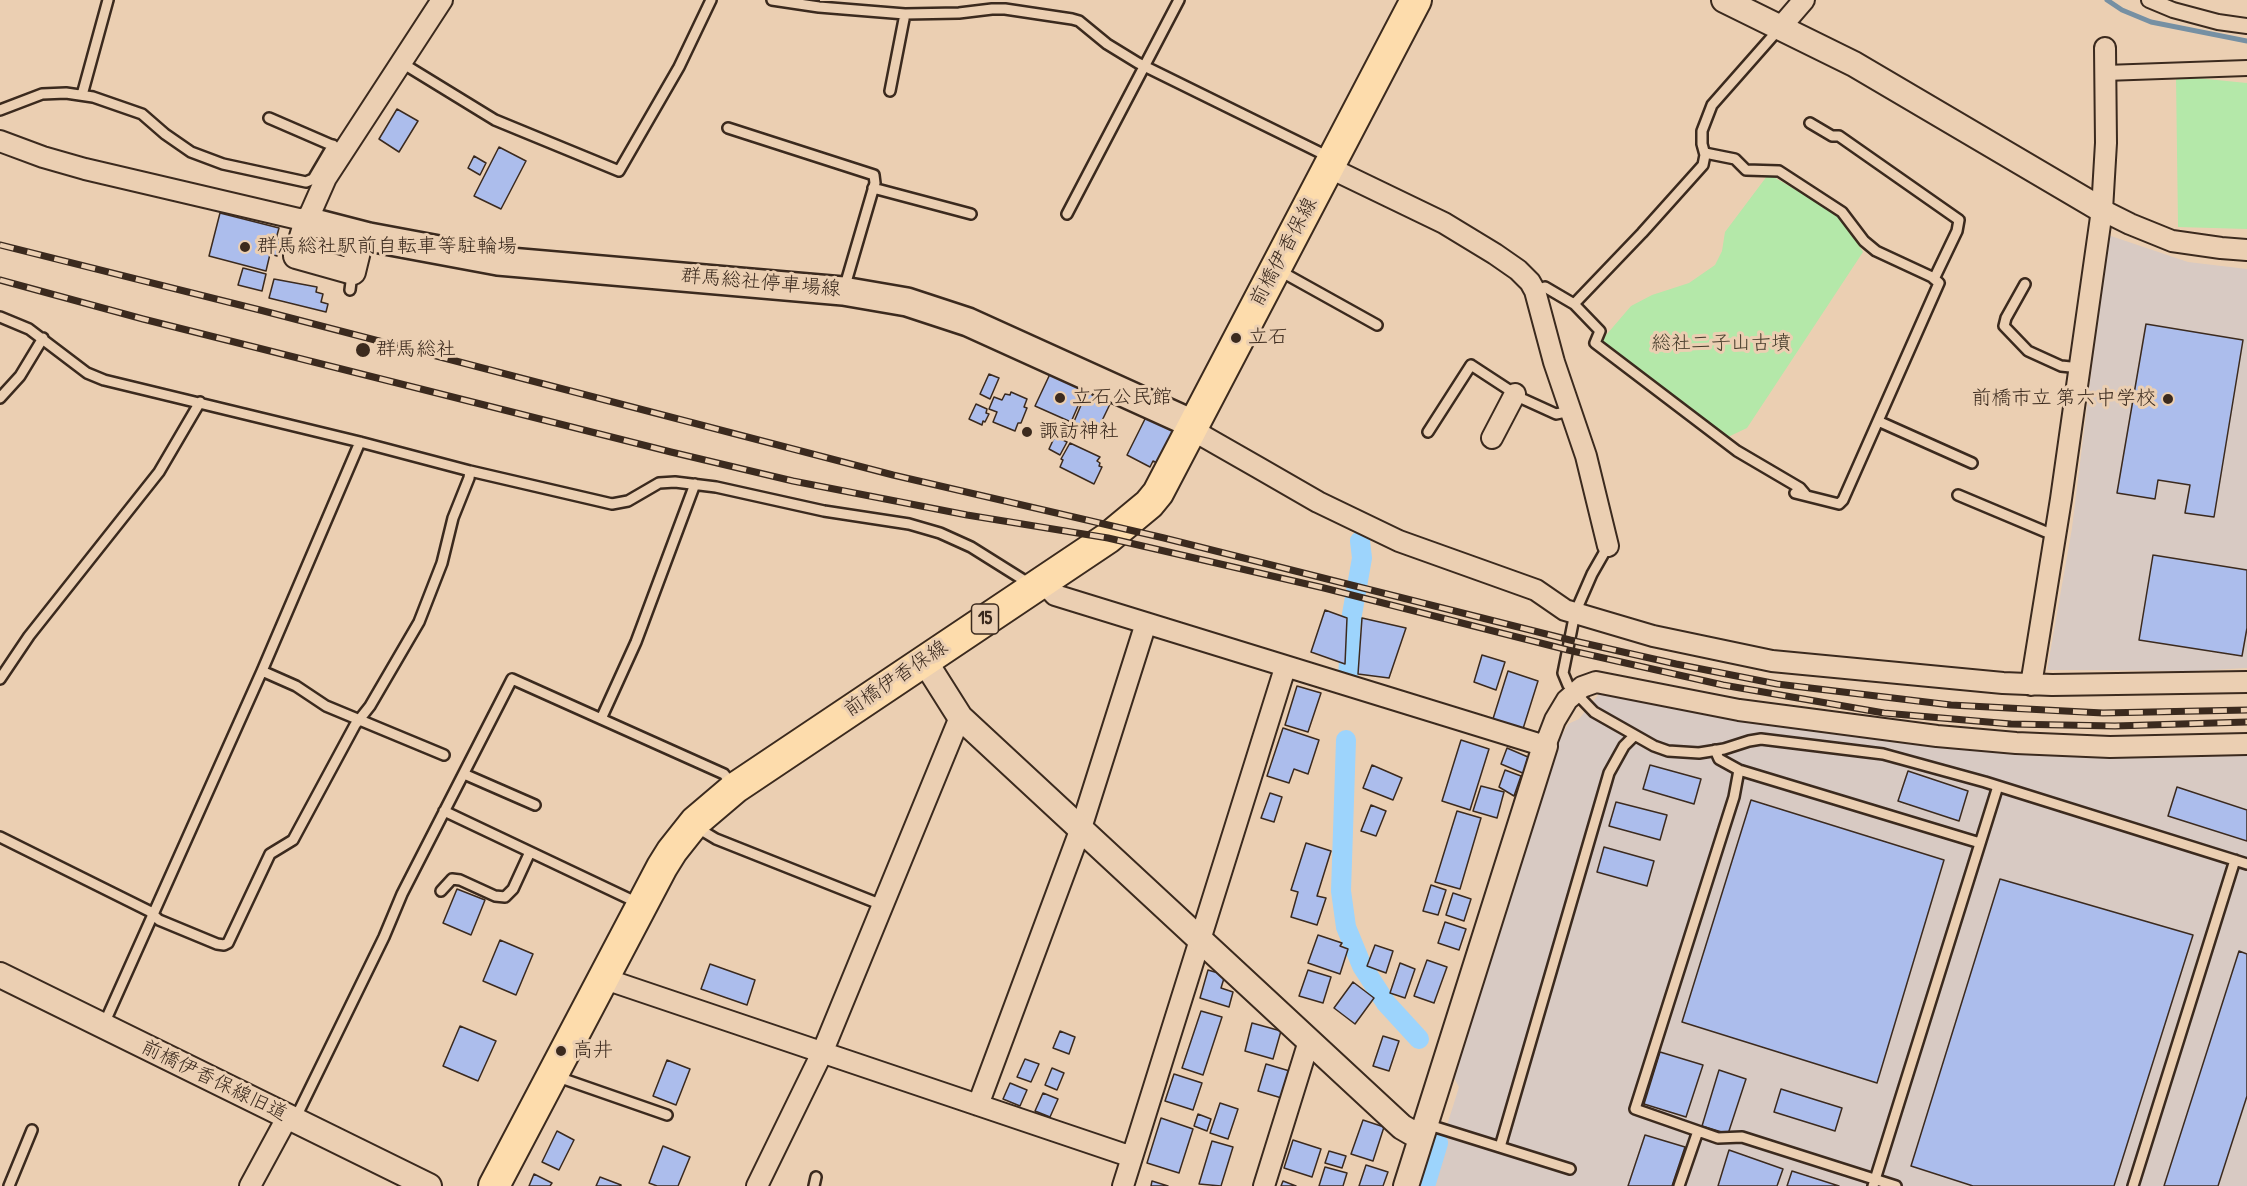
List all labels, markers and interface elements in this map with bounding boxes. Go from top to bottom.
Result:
street label: 前橋伊香保線 [1245,193,1323,311]
place label: 群馬総社駅前自転車等駐輪場 [257,235,517,259]
marker: 群馬総社駅前自転車等駐輪場 [238,240,252,254]
street label: 群馬総社停車場線 [680,264,842,302]
place label: 立石 [1248,326,1288,350]
marker: 立石 [1229,331,1243,345]
park label: 総社二子山古墳 [1651,332,1791,356]
place label: 群馬総社 [376,338,456,362]
marker: 群馬総社 [354,341,372,359]
place label: 立石公民館 [1072,386,1172,410]
place label: 前橋市立 第六中学校 [1971,387,2156,411]
marker: 立石公民館 [1053,391,1067,405]
marker: 前橋市立 第六中学校 [2161,392,2175,406]
place label: 諏訪神社 [1039,420,1119,444]
marker: 諏訪神社 [1020,425,1034,439]
road number: 15 [972,604,998,634]
street label: 前橋伊香保線 [840,636,952,722]
street label: 前橋伊香保線旧道 [137,1035,291,1127]
place label: 高井 [573,1039,613,1063]
marker: 高井 [554,1044,568,1058]

